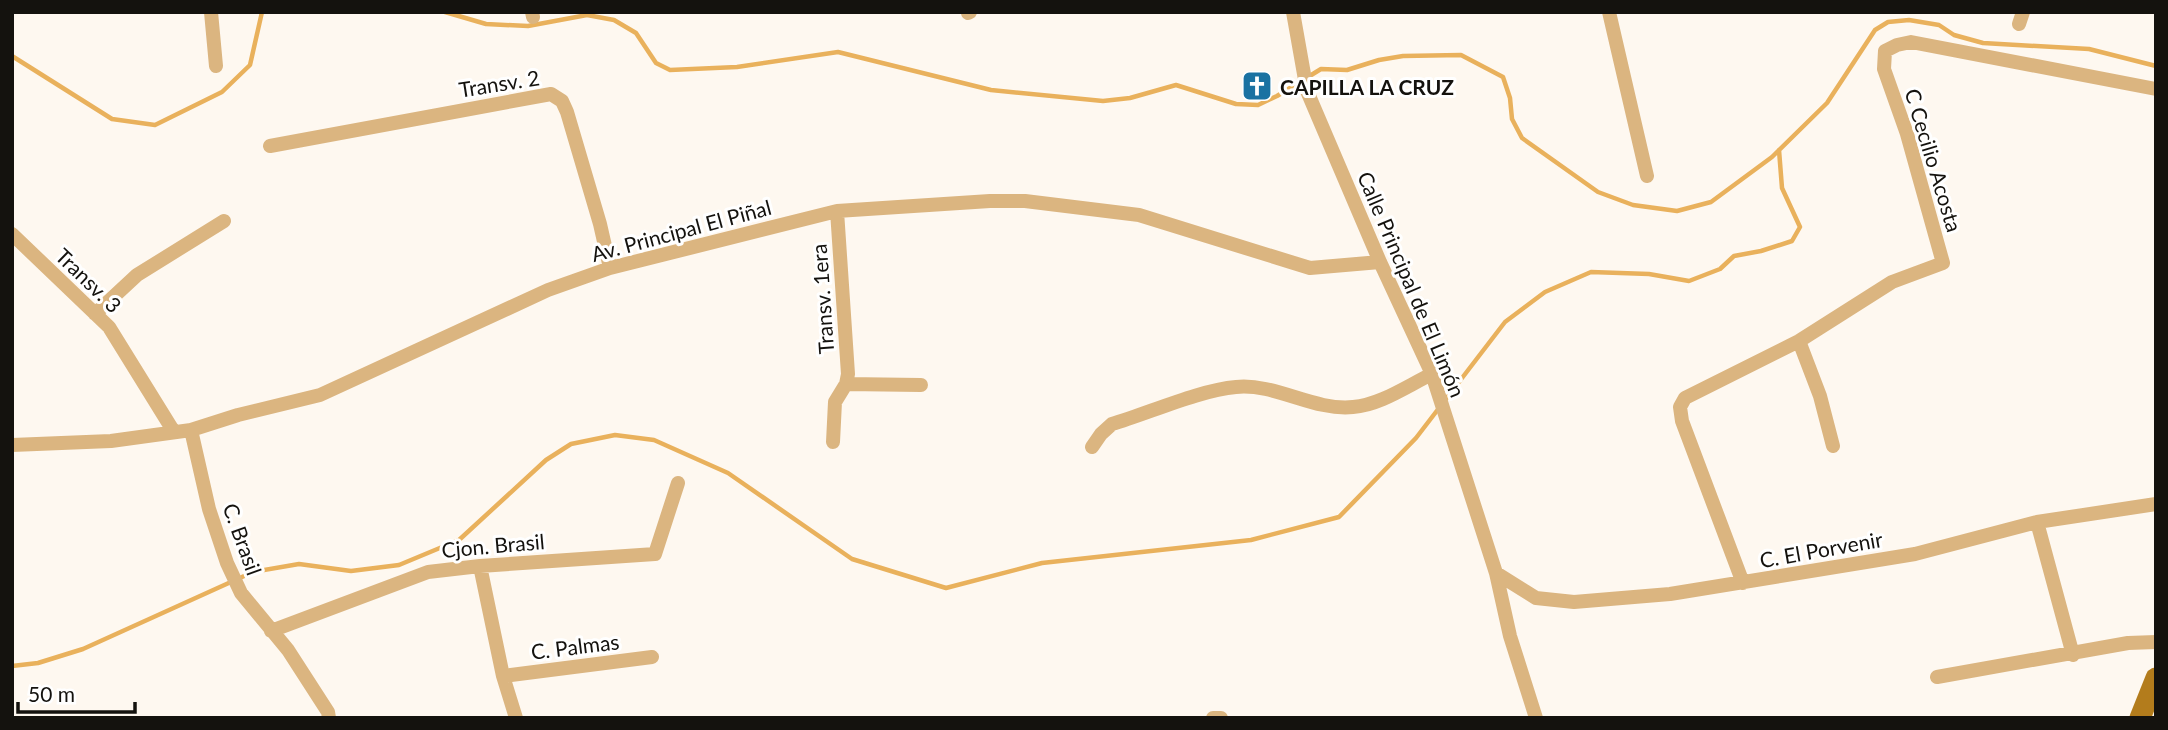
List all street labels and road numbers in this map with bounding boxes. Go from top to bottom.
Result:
street label: Transv. 2 [457,64,541,102]
street label: C Cecilio Acosta [1900,85,1968,235]
street label: Calle Principal de El Limón [1353,167,1471,401]
street label: Av. Principal El Piñal [588,194,774,266]
street label: Transv. 3 [51,243,127,317]
street label: Transv. 1era [806,243,838,355]
street label: C. Brasil [218,500,268,578]
street label: C. El Porvenir [1758,526,1885,572]
street label: Cjon. Brasil [440,528,546,562]
street label: C. Palmas [529,628,621,664]

